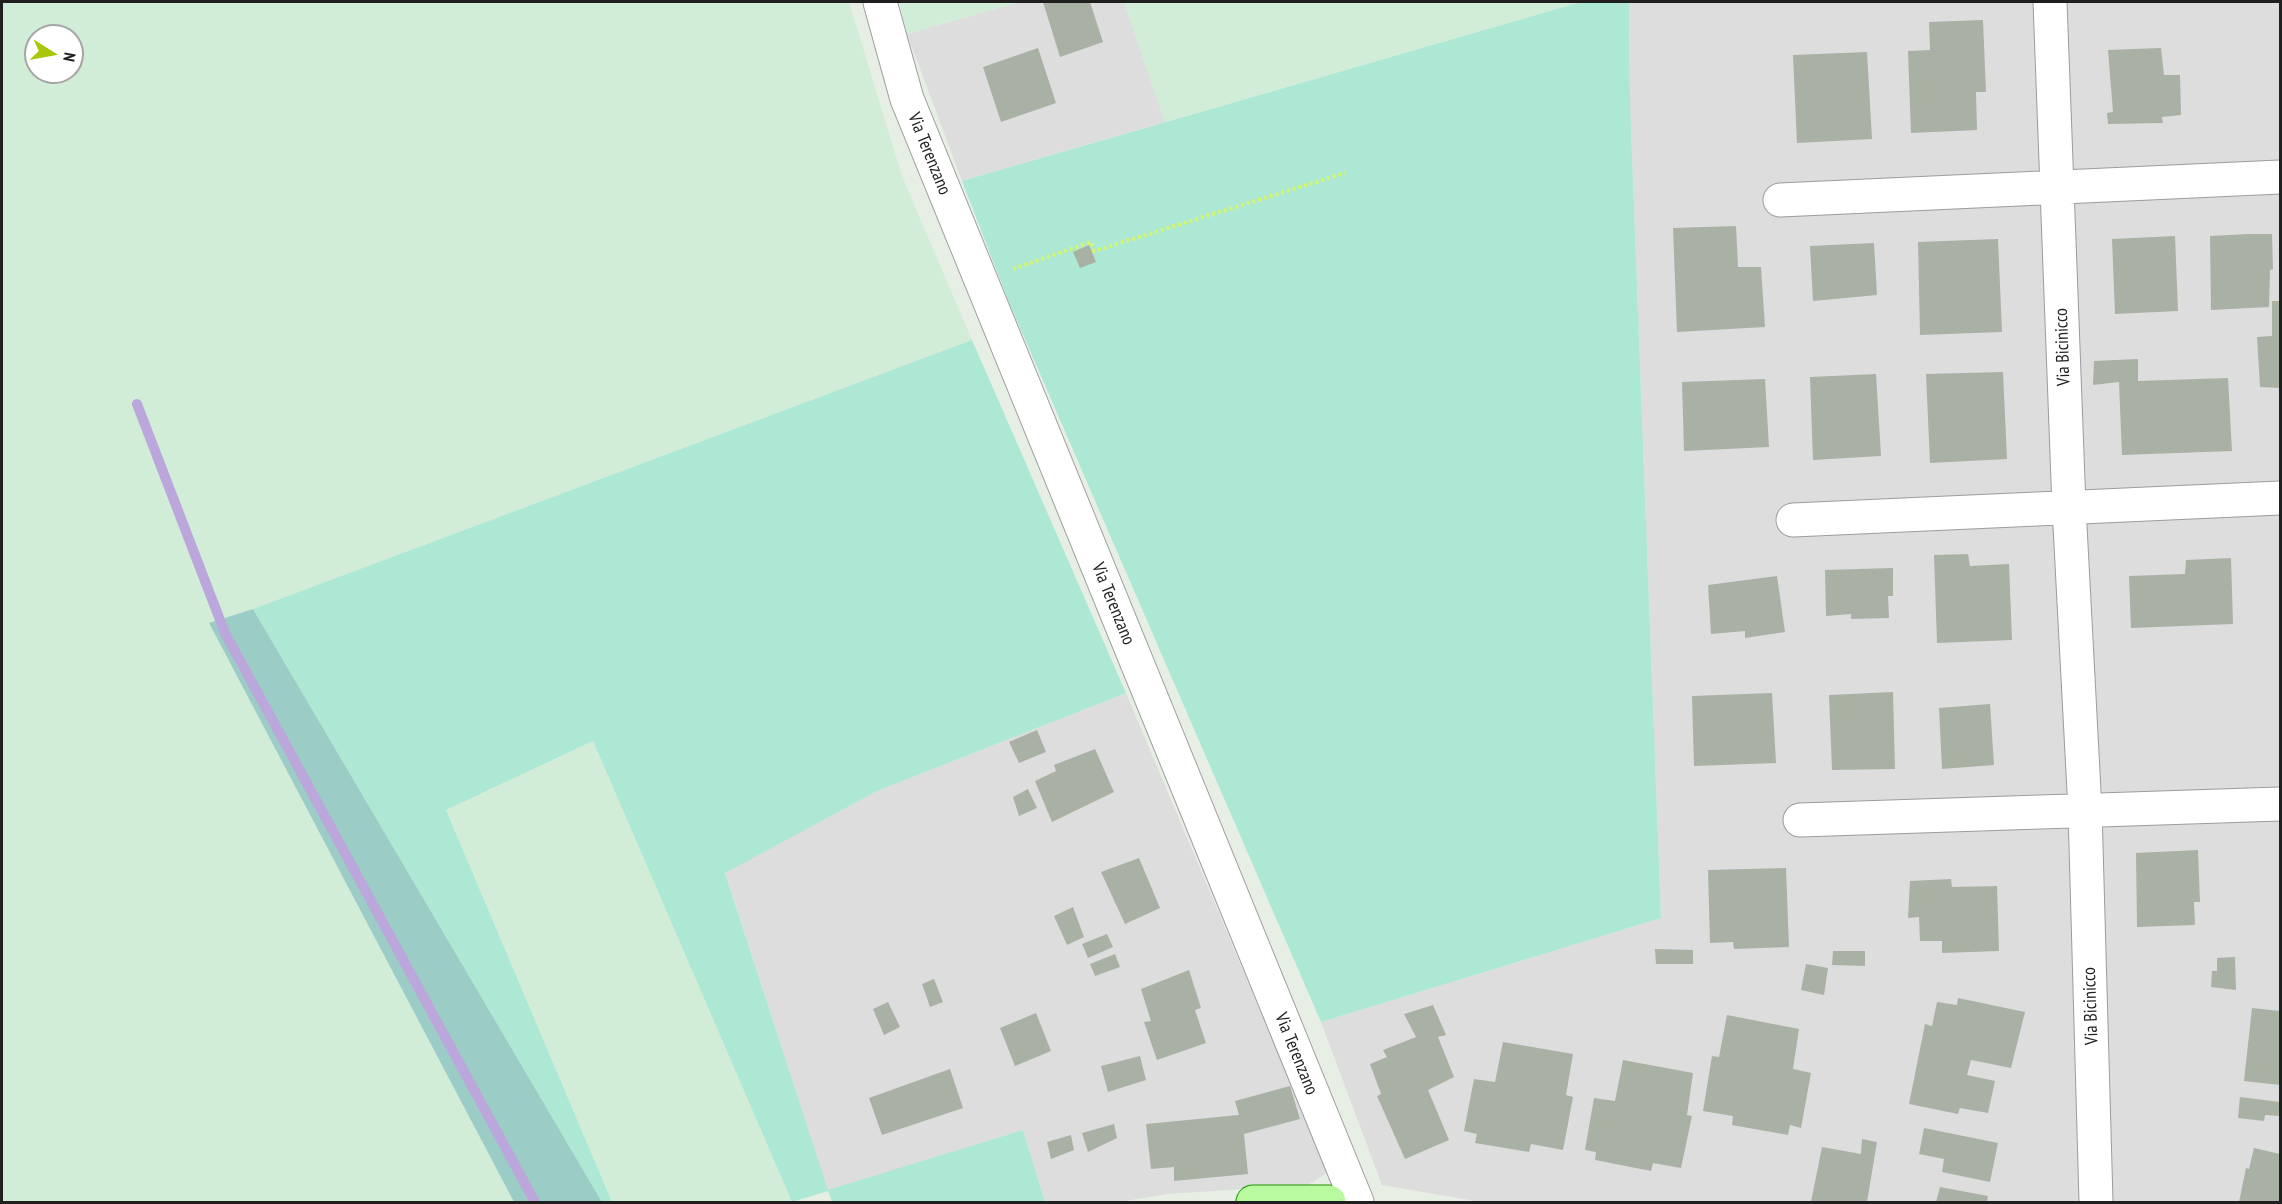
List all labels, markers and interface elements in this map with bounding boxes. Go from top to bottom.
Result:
north arrow [24,24,84,84]
text: N [59,51,80,63]
street label: Via Terenzano [903,110,955,198]
street label: Via Bicinicco [2051,308,2075,386]
street label: Via Terenzano [1087,560,1139,648]
street label: Via Bicinicco [2079,967,2103,1045]
street label: Via Terenzano [1270,1010,1322,1098]

